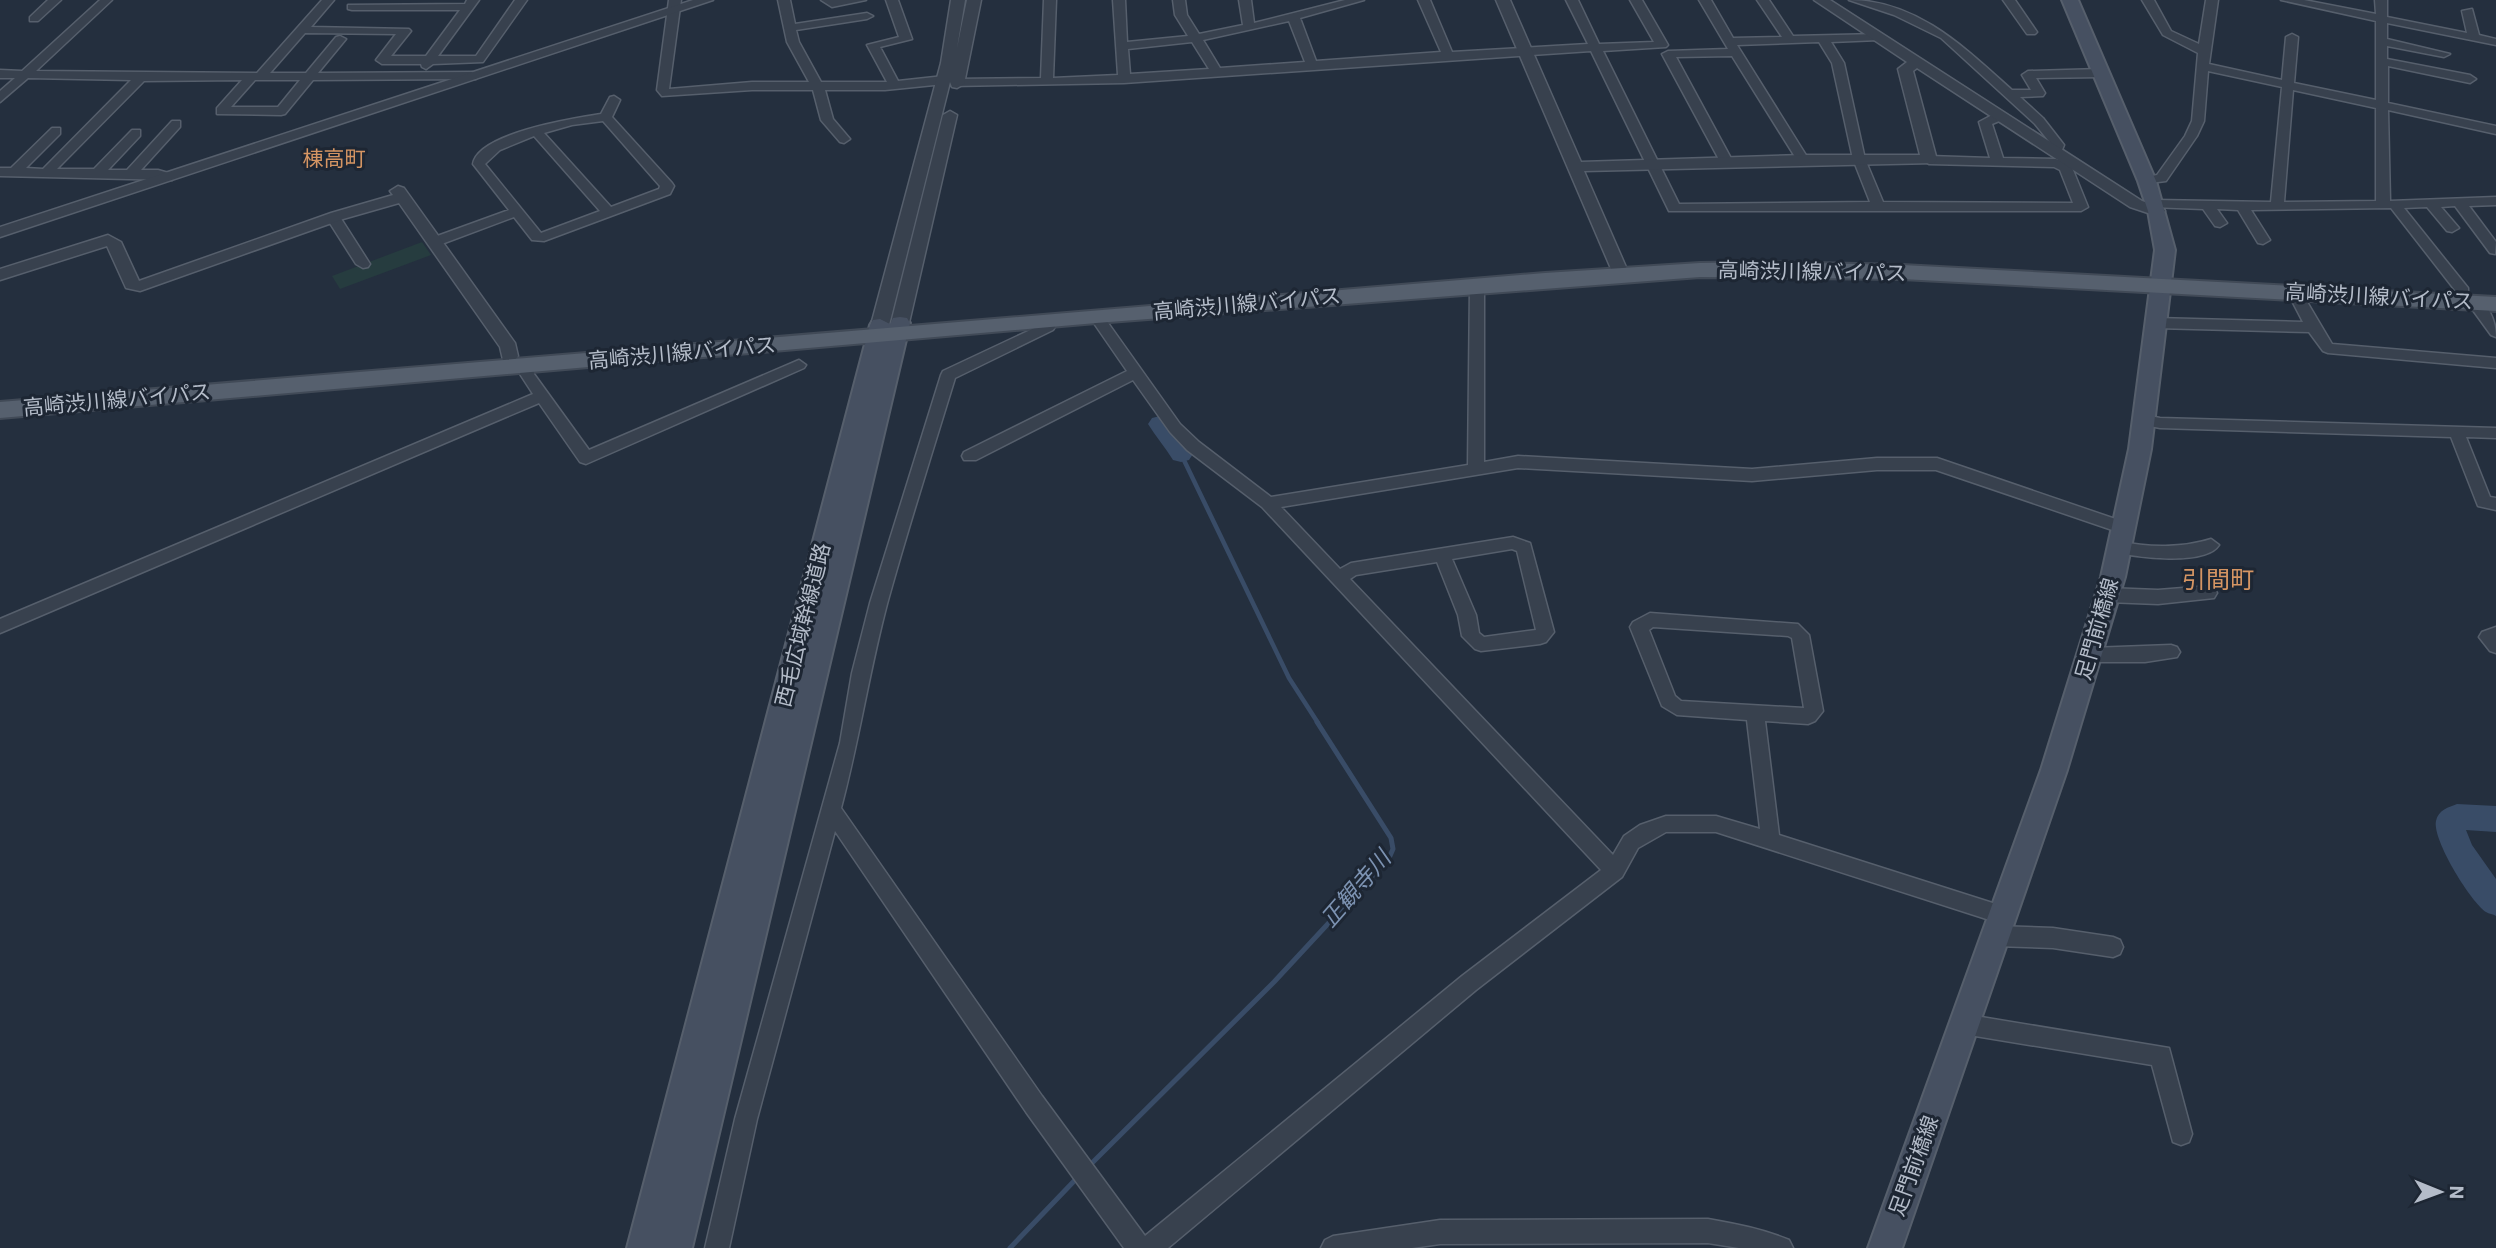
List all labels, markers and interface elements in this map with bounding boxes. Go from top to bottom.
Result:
district label: 棟高町 [303,147,366,171]
street label: 高崎渋川線バイパス [1718,258,1906,286]
street label: 高崎渋川線バイパス [2284,280,2474,314]
street label: 高崎渋川線バイパス [1152,284,1342,324]
street label: 高崎渋川線バイパス [587,333,777,373]
street label: 高崎渋川線バイパス [22,380,212,420]
street label: 西毛広域幹線道路 [771,541,835,709]
district label: 引間町 [2182,566,2254,594]
street label: 足門前橋線 [2071,575,2123,683]
water label: 正観寺川 [1316,843,1398,933]
street label: 足門前橋線 [1885,1113,1943,1219]
north arrow [2405,1157,2475,1227]
text: N [2445,1185,2468,1199]

